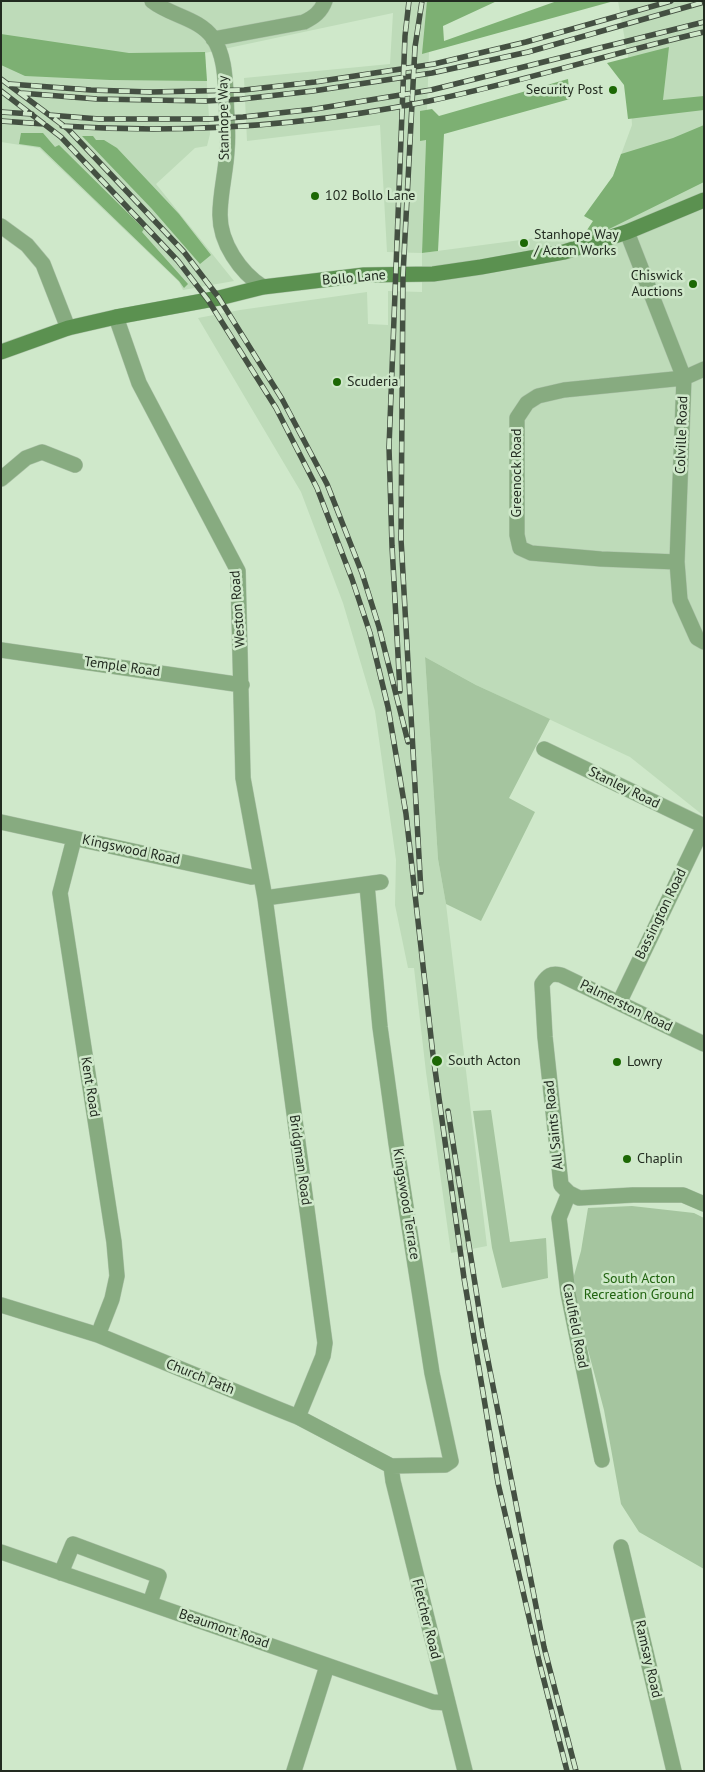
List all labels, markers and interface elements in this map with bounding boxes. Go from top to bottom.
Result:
street label: Stanhope Way [215,75,233,161]
place label: Security Post [526,82,603,98]
marker: Security Post [607,84,619,96]
place label: 102 Bollo Lane [325,188,415,204]
marker: 102 Bollo Lane [309,190,321,202]
place label: Stanhope Way / Acton Works [534,227,619,260]
marker: Stanhope Way / Acton Works [518,237,530,249]
street label: Bollo Lane [322,267,386,289]
place label: Chiswick Auctions [631,268,683,300]
marker: Chiswick Auctions [687,278,699,290]
place label: Scuderia [347,374,398,390]
marker: Scuderia [331,376,343,388]
street label: Colville Road [672,396,692,474]
street label: Greenock Road [509,429,525,517]
street label: Weston Road [227,570,249,648]
street label: Temple Road [83,653,161,681]
street label: Stanley Road [585,763,663,813]
street label: Kingswood Road [81,831,181,869]
street label: Bassington Road [632,866,690,962]
street label: Palmerston Road [577,976,675,1036]
place label: South Acton [448,1053,521,1069]
marker: South Acton [430,1054,444,1068]
place label: Lowry [627,1054,662,1070]
street label: Kent Road [77,1056,103,1118]
marker: Lowry [611,1056,623,1068]
street label: All Saints Road [541,1079,567,1171]
street label: Bridgman Road [285,1114,315,1206]
street label: Kingswood Terrace [389,1147,423,1261]
place label: Chaplin [637,1151,683,1167]
marker: Chaplin [621,1153,633,1165]
park label: South Acton Recreation Ground [584,1271,694,1304]
street label: Caulfield Road [559,1282,591,1370]
street label: Church Path [163,1356,237,1398]
street label: Fletcher Road [408,1577,444,1661]
street label: Beaumont Road [177,1606,271,1652]
street label: Ramsay Road [631,1619,665,1699]

